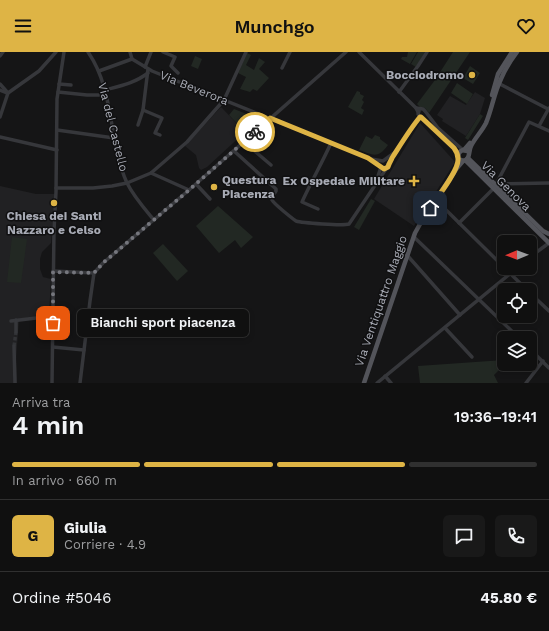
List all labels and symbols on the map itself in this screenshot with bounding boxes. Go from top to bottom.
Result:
street label: Via Beverora [158,68,231,108]
place label: Bocciodromo [386,68,464,82]
marker: Bocciodromo [467,70,477,80]
street label: Via del Castello [95,81,131,173]
courier [235,112,275,152]
street label: Via Genova [478,158,534,214]
place label: Questura Piacenza [222,173,276,201]
place label: Ex Ospedale Militare [283,174,405,188]
marker: Ex Ospedale Militare [408,175,420,187]
marker: Questura Piacenza [209,182,219,192]
pin [413,191,447,225]
marker: Chiesa dei Santi Nazzaro e Celso [49,198,59,208]
place label: Chiesa dei Santi Nazzaro e Celso [7,209,101,237]
street label: Via Ventiquattro Maggio [352,234,410,368]
north arrow [497,235,537,275]
pin [36,306,70,340]
callout: Bianchi sport piacenza [77,309,249,337]

